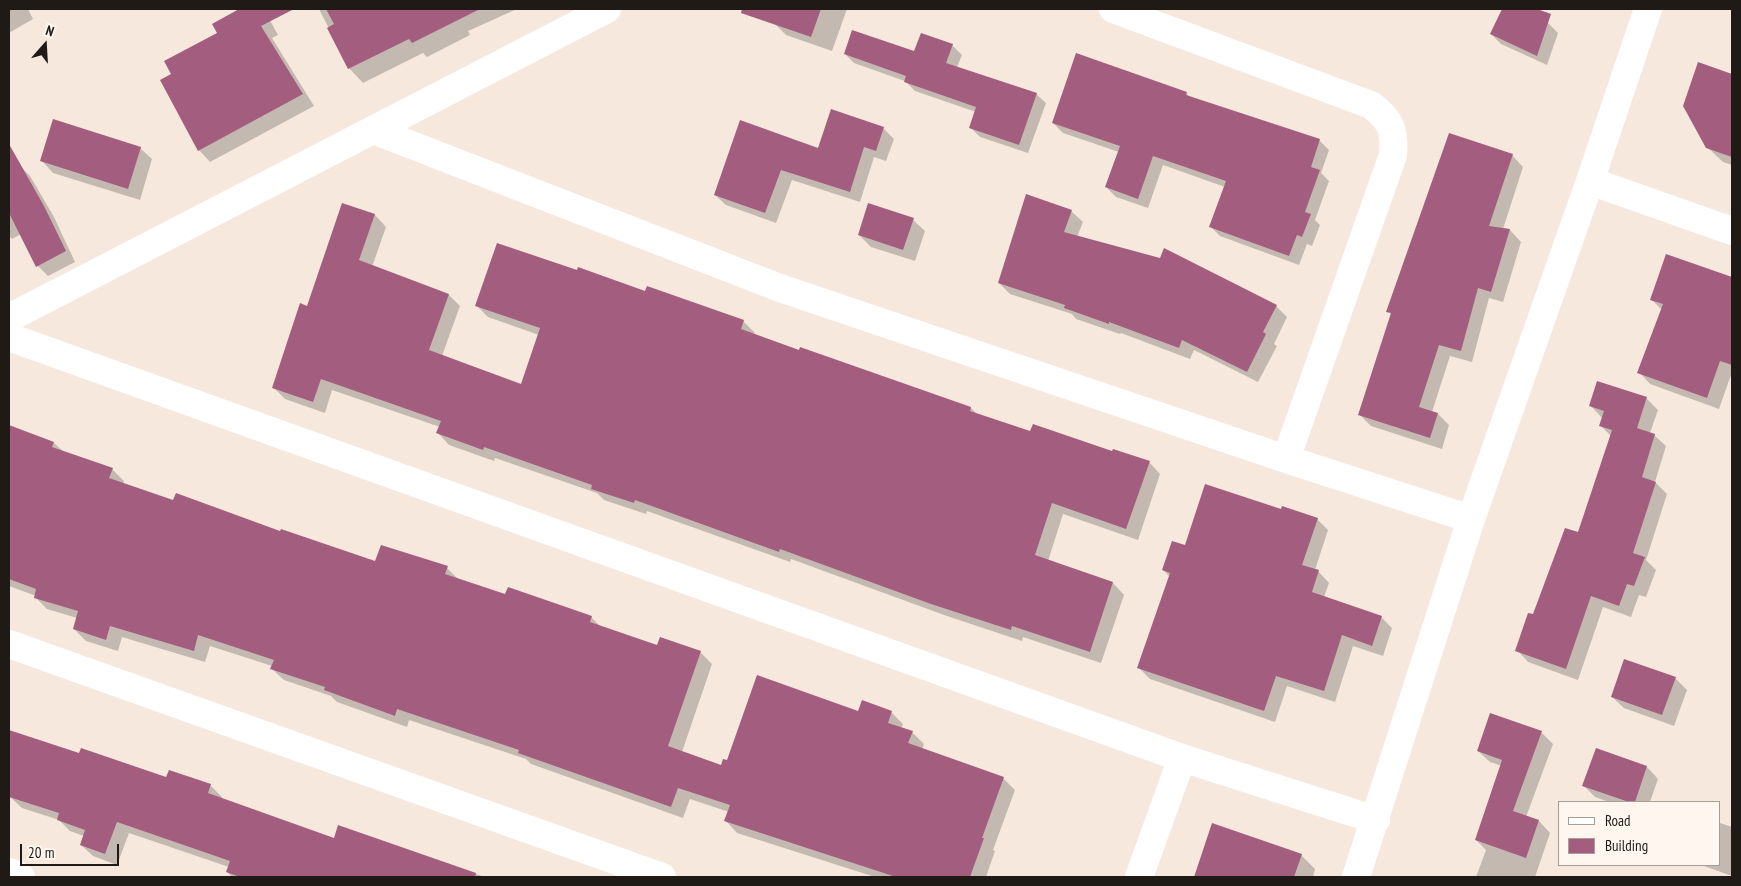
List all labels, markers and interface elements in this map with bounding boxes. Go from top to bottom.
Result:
north arrow [20,20,70,70]
text: N [43,21,56,41]
legend [1558,801,1721,866]
text: Road [1605,811,1631,830]
scale bar [22,834,121,866]
text: Building [1605,836,1648,855]
text: 20 m [28,843,54,862]

